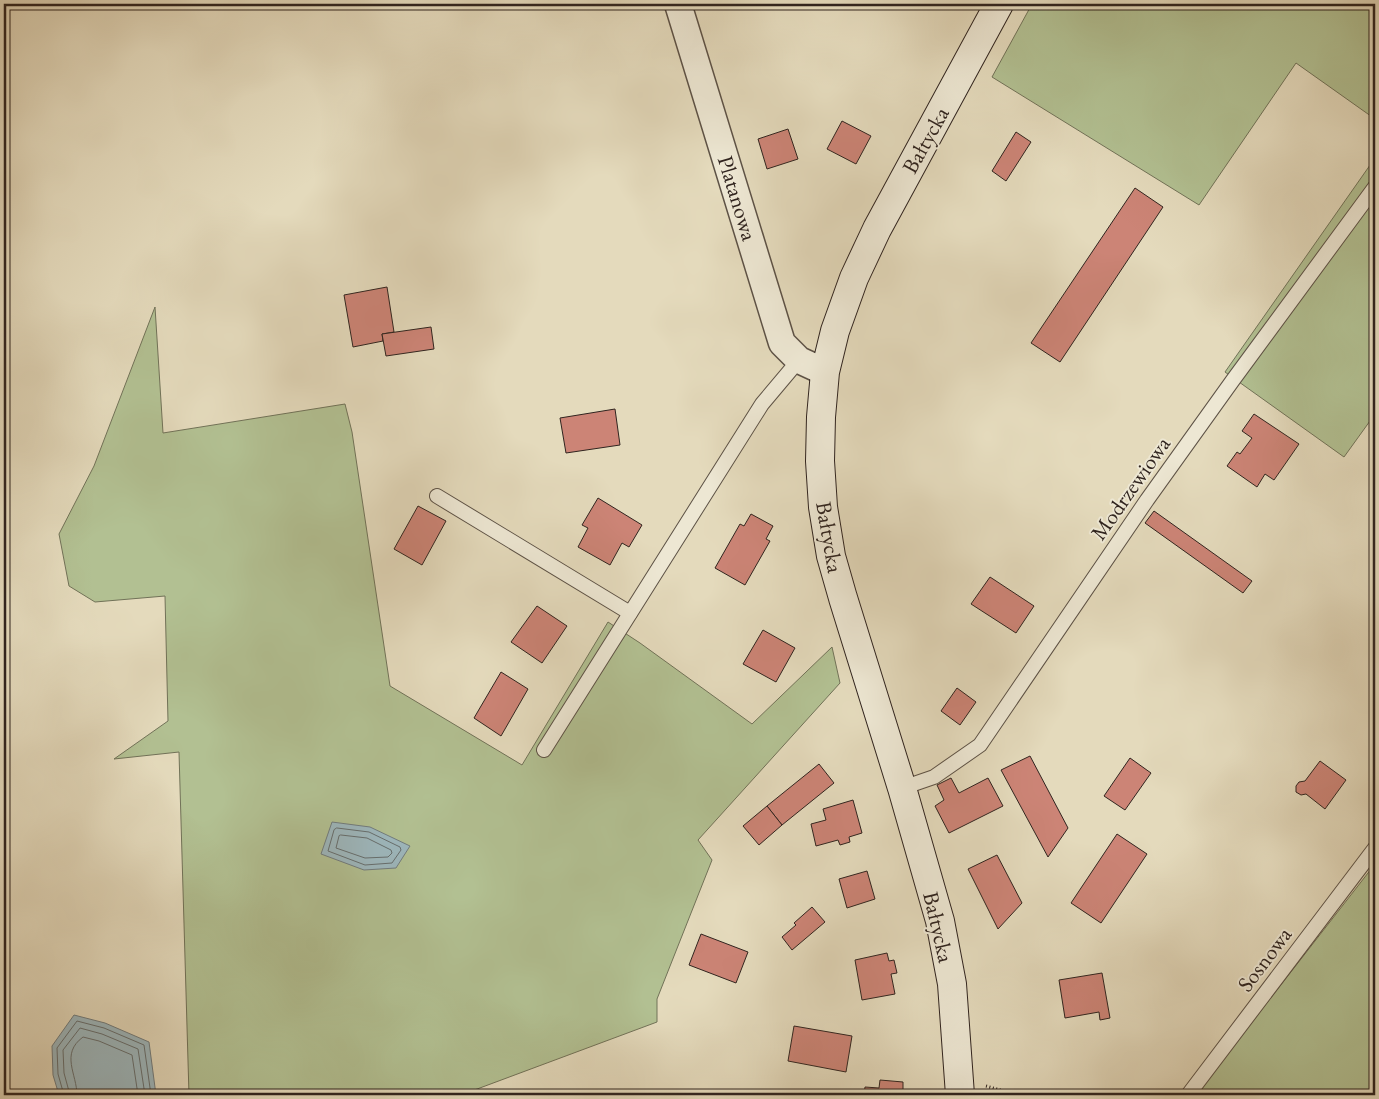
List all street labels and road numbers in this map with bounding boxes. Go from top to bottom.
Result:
street label: Bałtycka [895,102,956,179]
street label: Platanowa [711,152,764,244]
street label: Modrzewiowa [1084,431,1177,546]
street label: Bałtycka [809,499,850,575]
street label: Bałtycka [916,889,961,966]
street label: Sosnowa [1231,921,1298,998]

